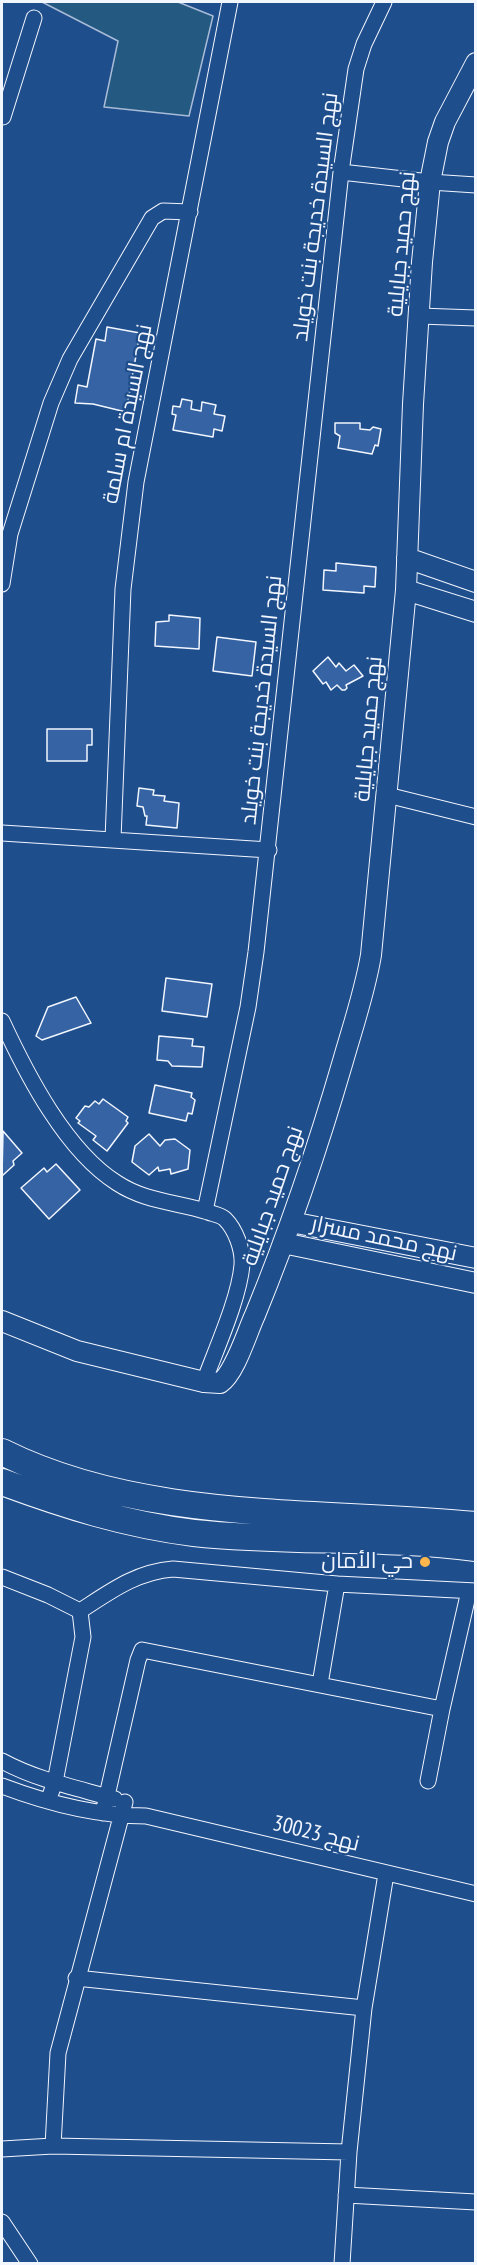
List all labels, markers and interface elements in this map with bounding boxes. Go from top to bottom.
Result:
street label: نهج السيدة خديجة بنت خويلد [288,91,344,343]
street label: نهج حميد جبايلية [382,170,422,318]
street label: نهج السيدة ام سلمة [98,322,158,506]
street label: نهج السيدة خديجة بنت خويلد [236,574,288,826]
street label: نهج حميد جبايلية [349,655,389,803]
street label: نهج حميد جبايلية [237,1123,309,1269]
street label: نهج محمد مسرار [309,1211,459,1267]
place label: حي الأمان [321,1549,413,1575]
marker: حي الأمان [418,1555,432,1569]
street label: نهج 30023 [270,1811,362,1857]

